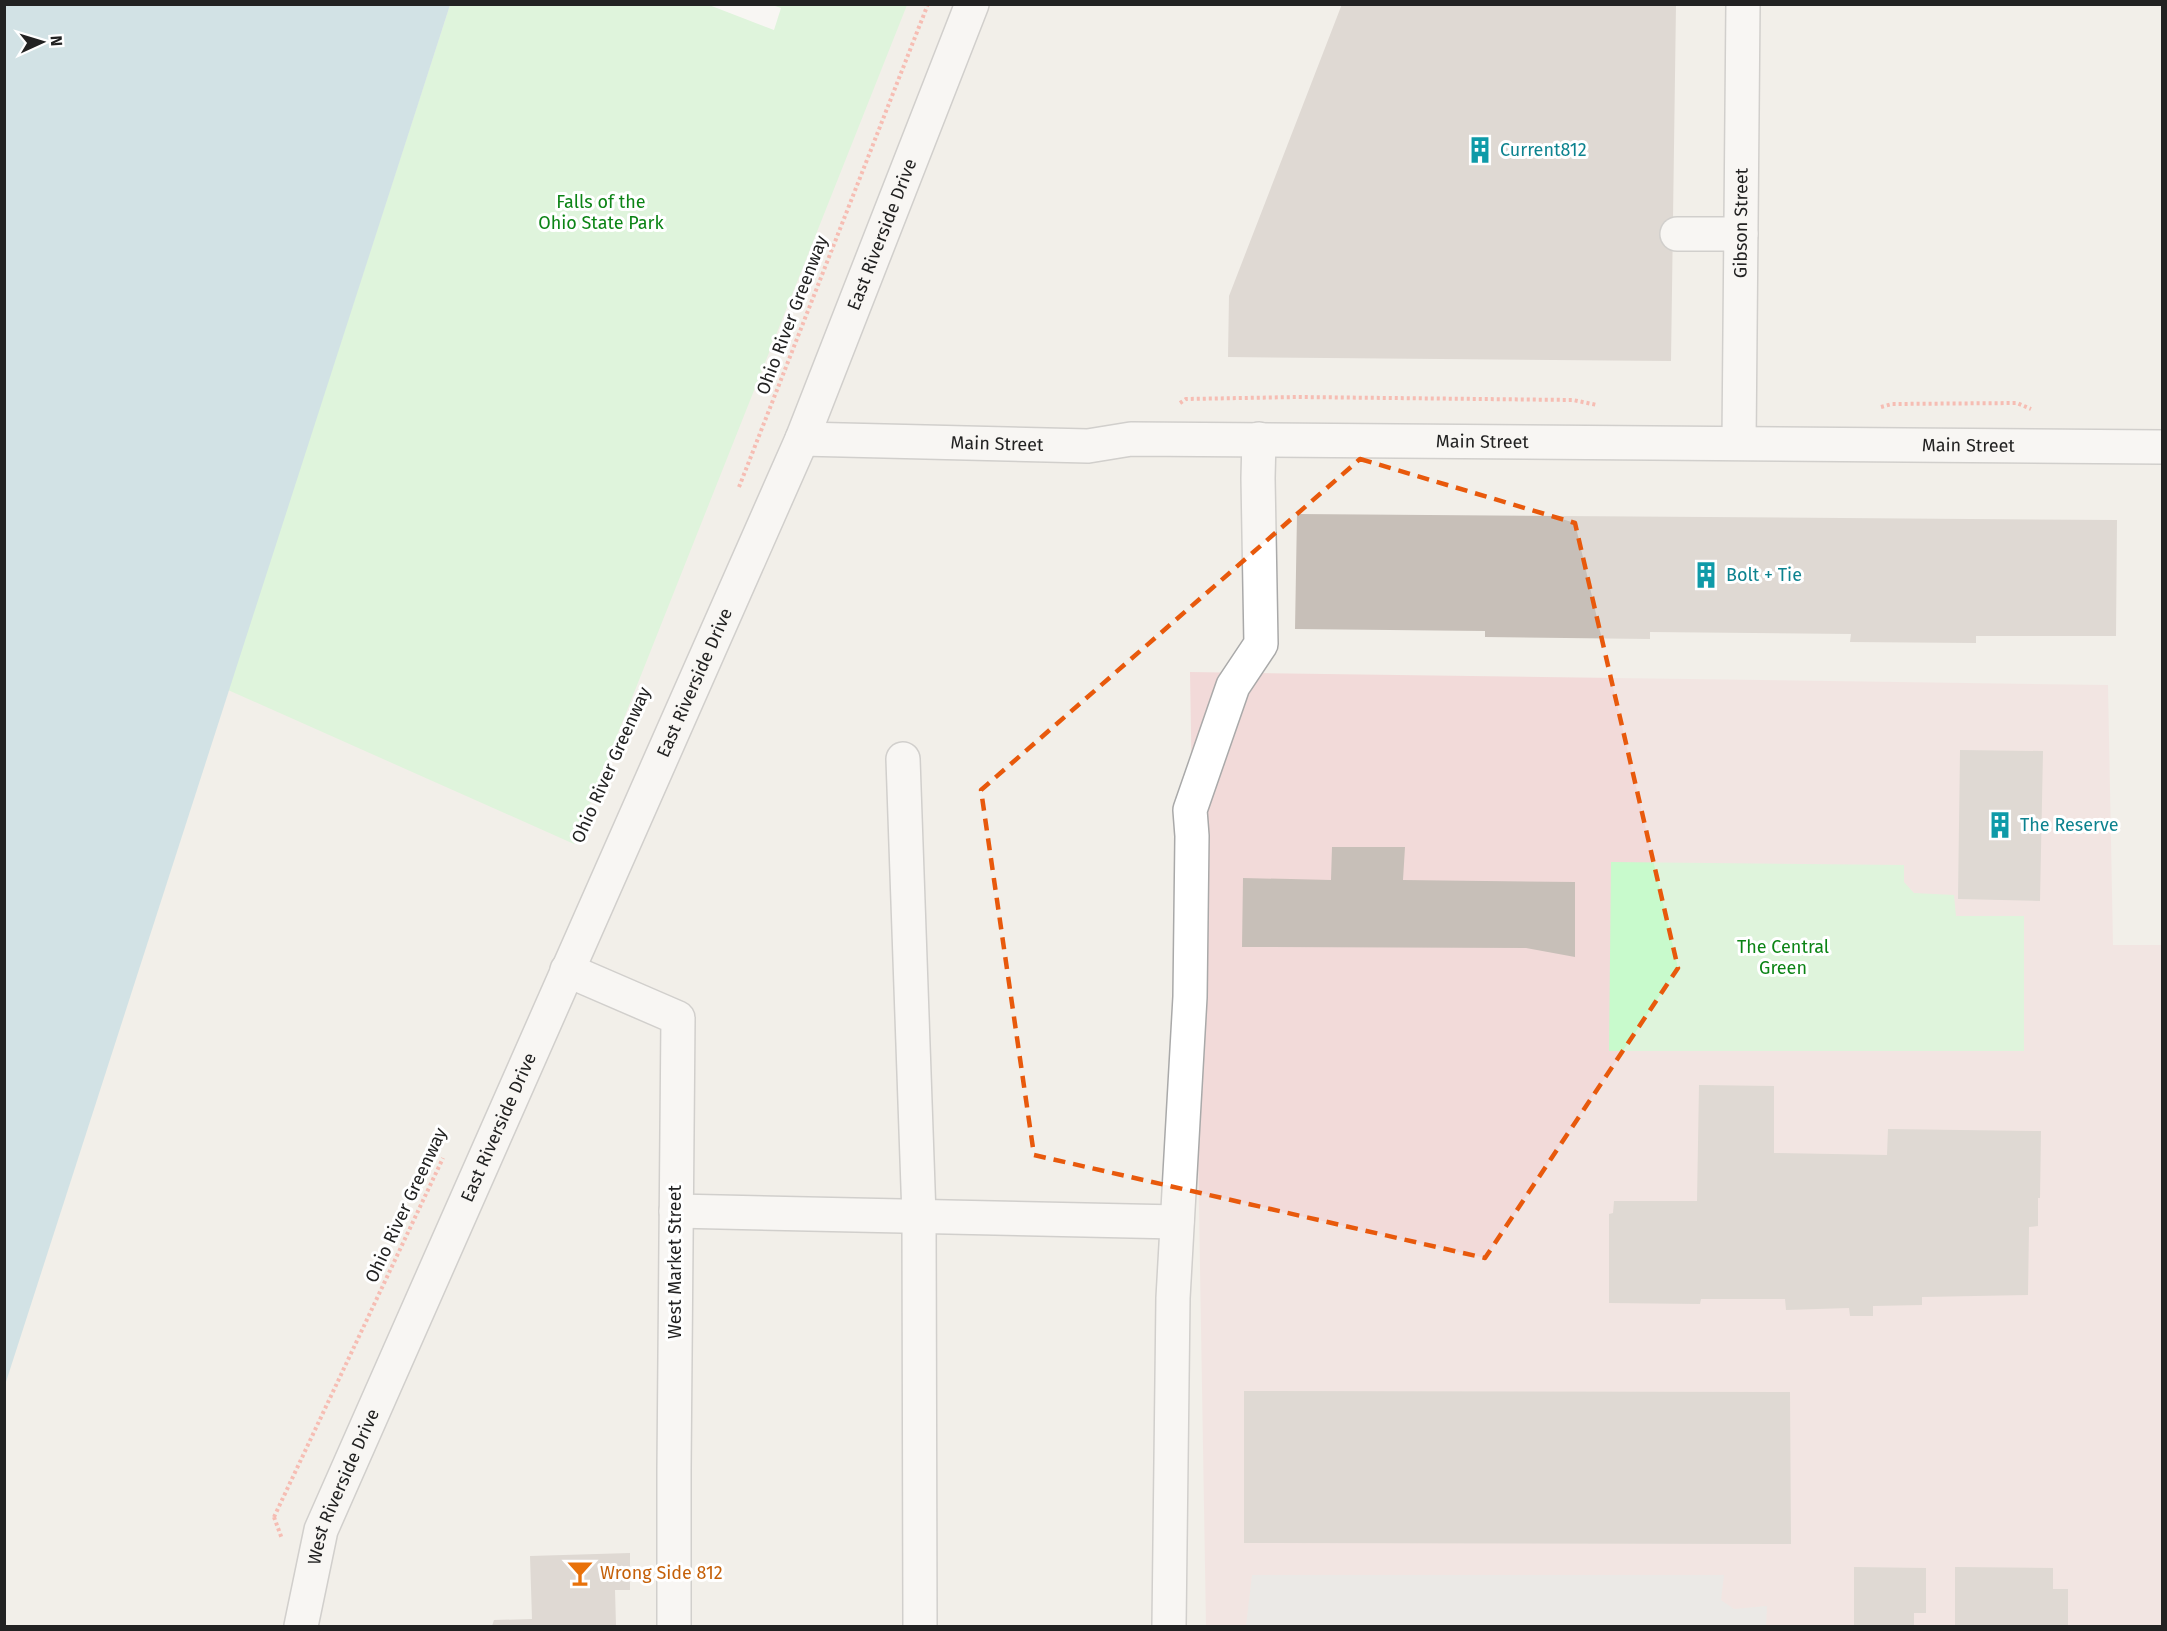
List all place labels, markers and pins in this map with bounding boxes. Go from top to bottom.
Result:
building icon: Current812 [1465,135,1495,165]
place label: Current812 [1500,139,1587,161]
building icon: Bolt + Tie [1691,560,1721,590]
place label: Bolt + Tie [1726,564,1802,586]
building icon: The Reserve [1985,810,2015,840]
place label: The Reserve [2020,814,2119,836]
bar icon: Wrong Side 812 [565,1558,595,1588]
place label: Wrong Side 812 [600,1562,723,1584]

